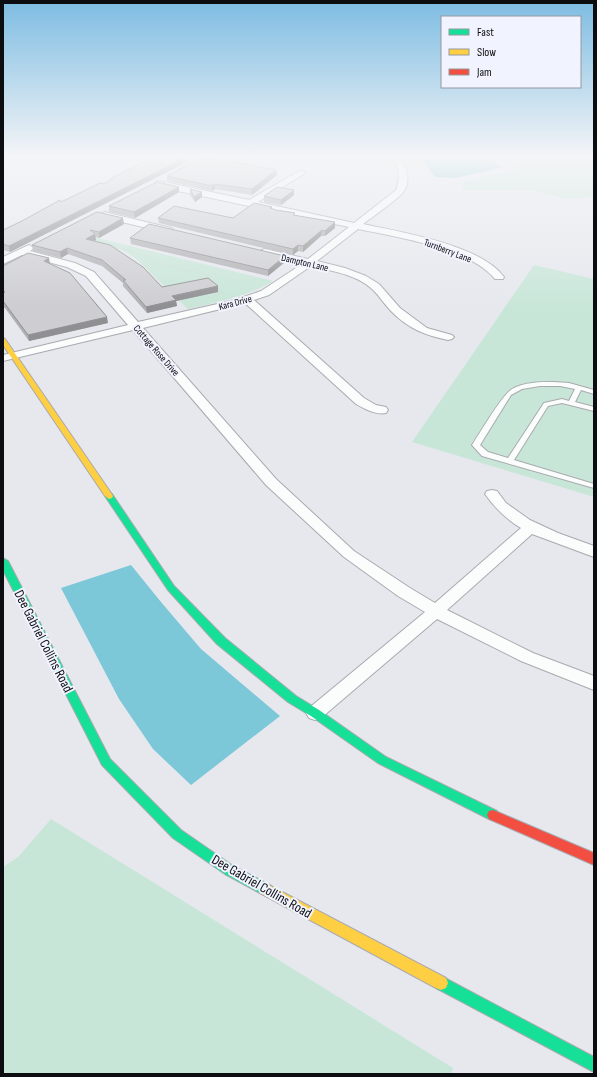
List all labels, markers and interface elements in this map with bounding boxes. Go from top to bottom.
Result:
legend [441,16,581,88]
text: Fast [477,25,494,40]
text: Slow [477,45,496,60]
text: Jam [476,65,492,80]
street label: Turnberry Lane [422,236,473,265]
street label: Dampton Lane [280,252,330,274]
street label: Kara Drive [217,293,253,313]
street label: Cottage Rose Drive [131,323,182,379]
street label: Dee Gabriel Collins Road [10,587,77,695]
street label: Dee Gabriel Collins Road [209,851,315,922]

